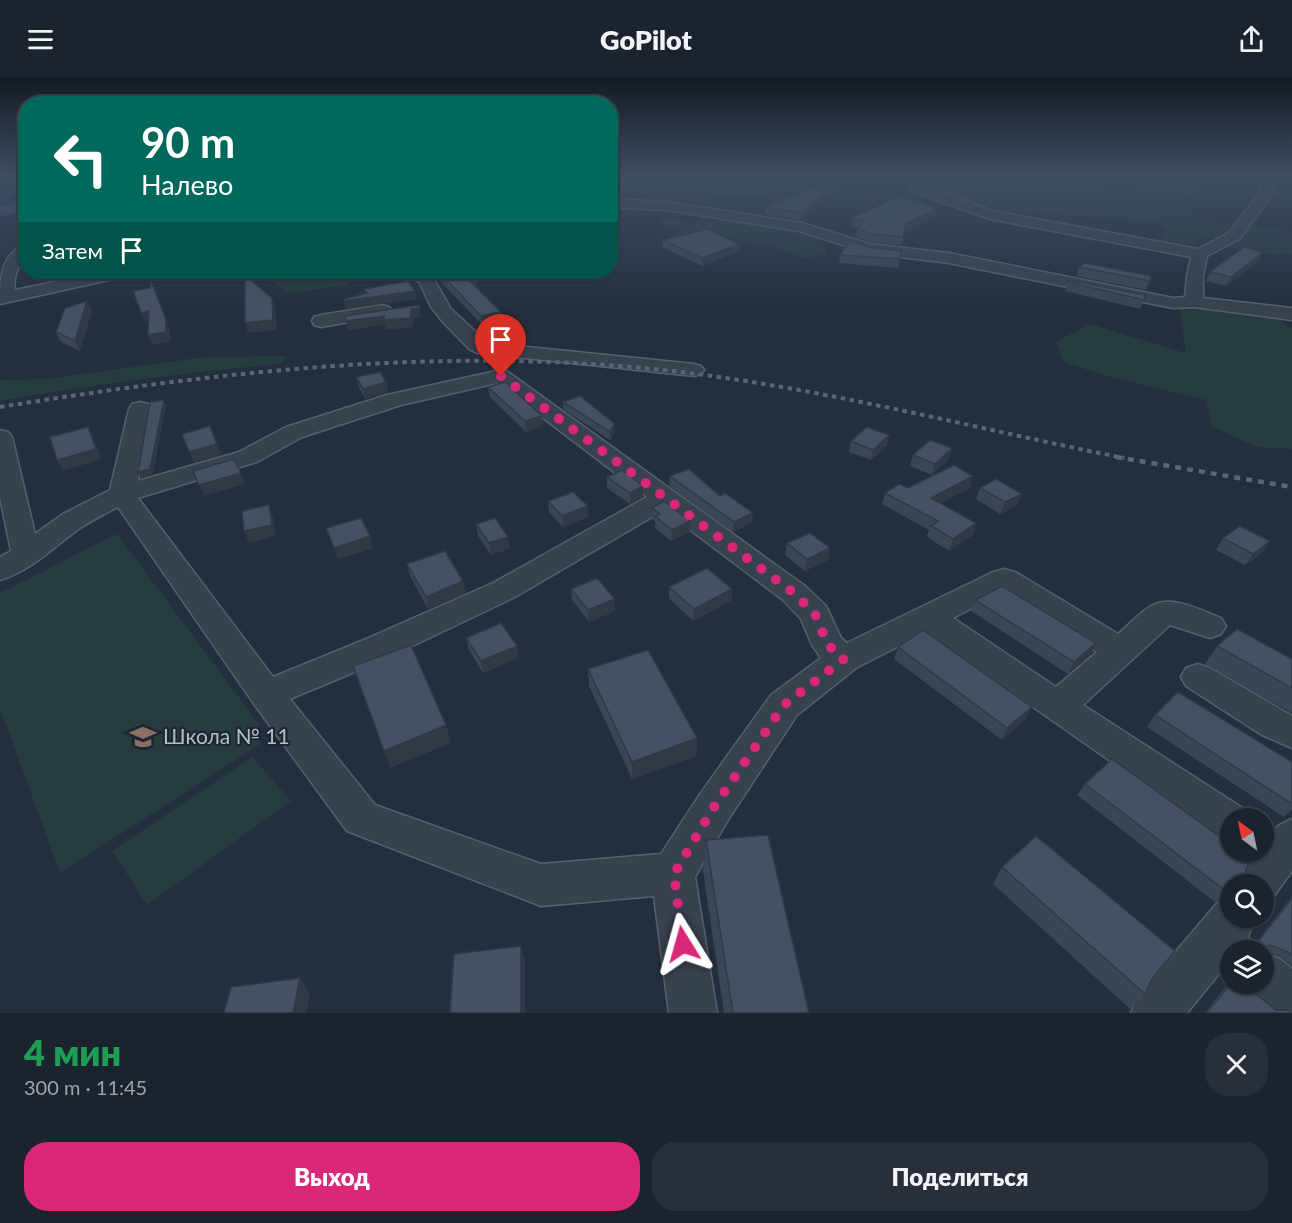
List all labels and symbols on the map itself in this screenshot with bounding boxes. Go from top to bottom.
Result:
pin [475,314,526,376]
school or university icon: Школа № 11 [128,722,158,752]
place label: Школа № 11 [163,723,290,748]
north arrow [1220,808,1274,862]
position arrow [651,912,715,976]

